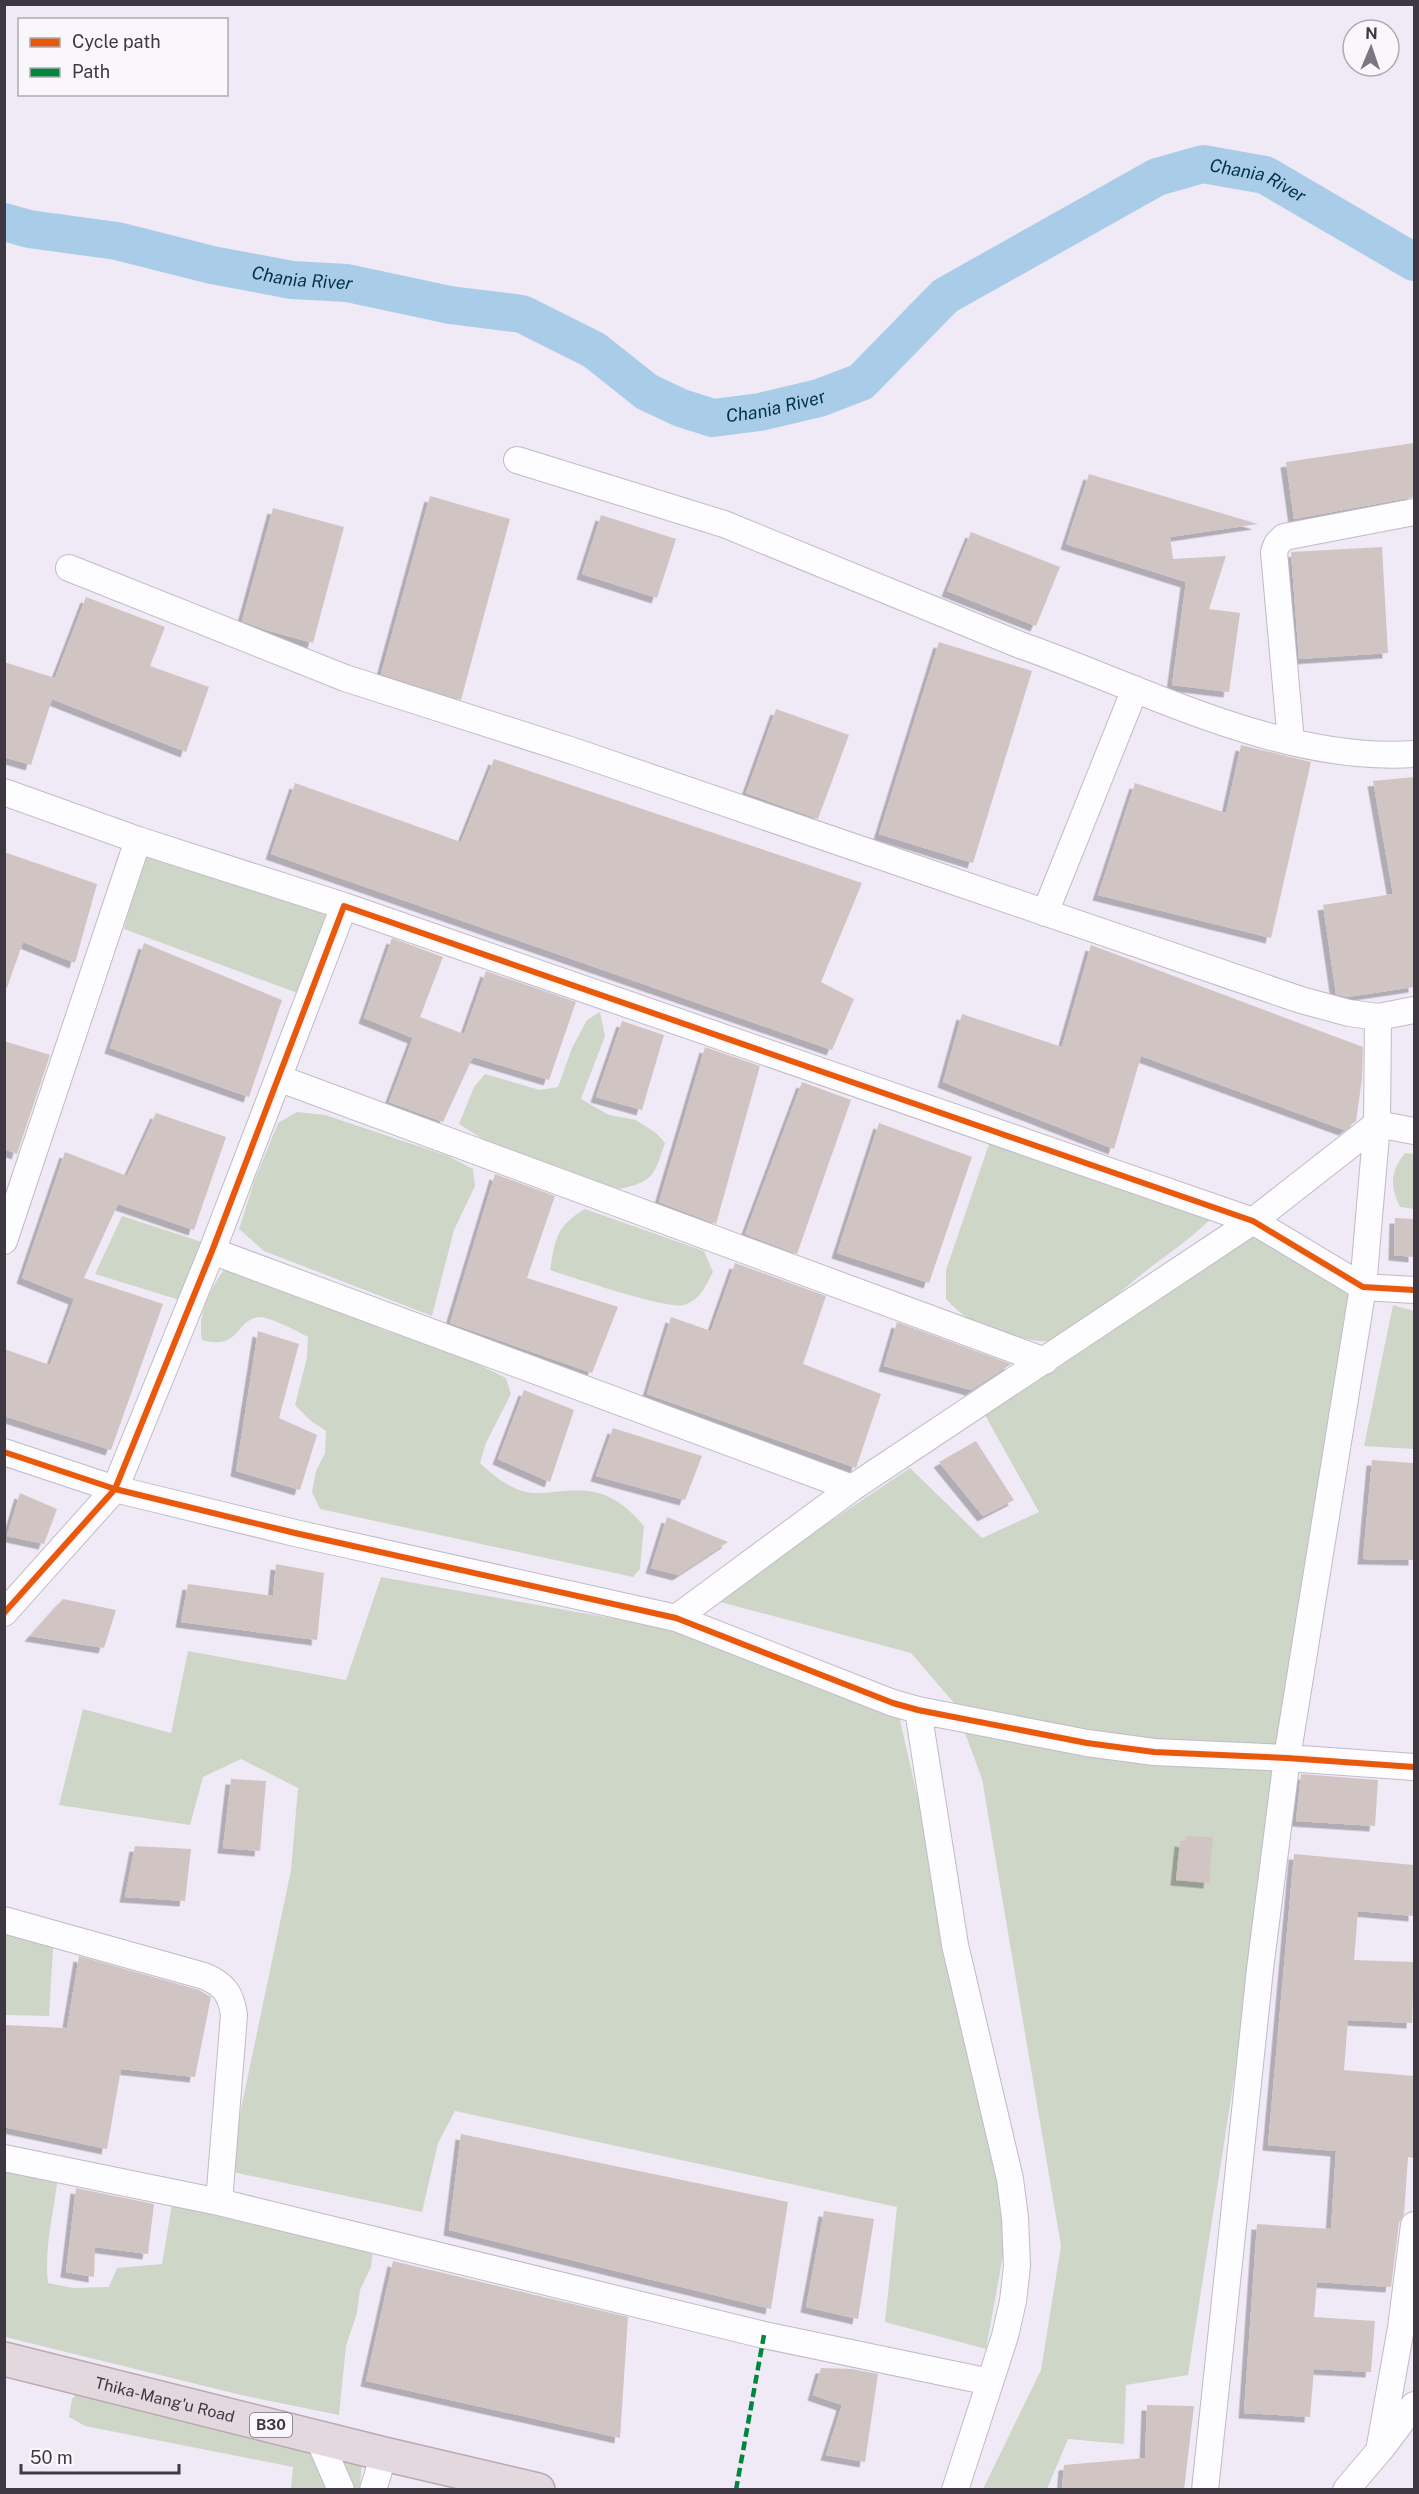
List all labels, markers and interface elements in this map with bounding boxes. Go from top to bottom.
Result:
legend [18,18,228,96]
north arrow [1341,18,1401,78]
text: N [1365,24,1378,43]
text: Cycle path [72,31,161,52]
text: Path [72,61,110,82]
water label: Chania River [1208,154,1310,207]
water label: Chania River [250,262,355,294]
water label: Chania River [725,385,829,426]
street label: Thika-Mang'u Road [93,2373,237,2426]
road number: B30 [250,2413,292,2437]
scale bar [21,2437,178,2475]
text: 50 m [30,2447,73,2468]

